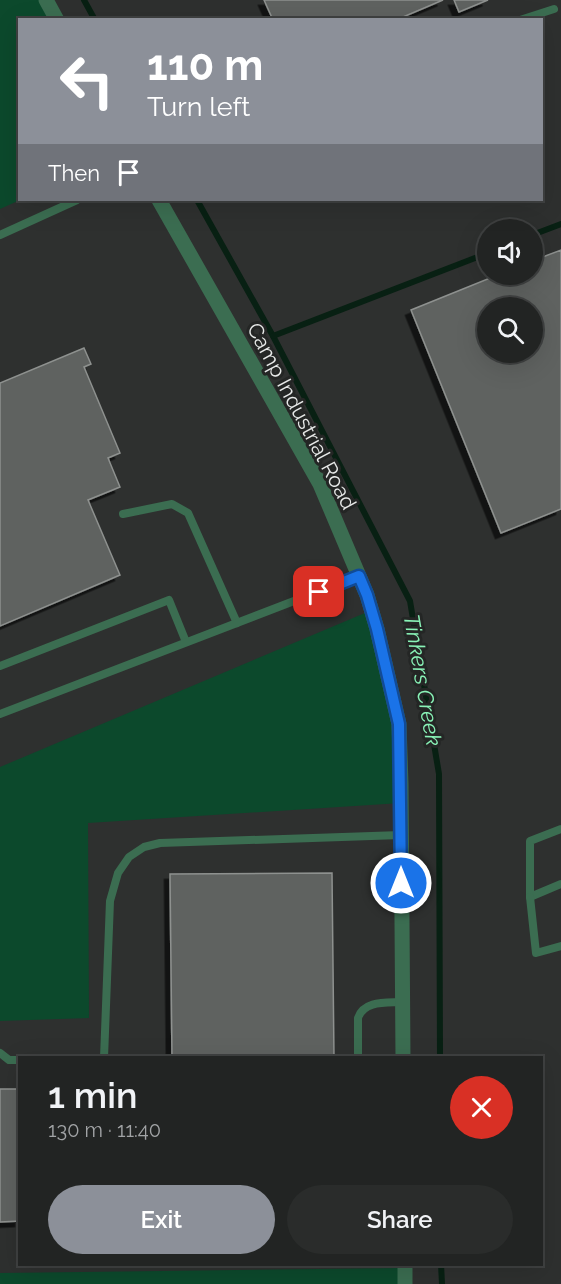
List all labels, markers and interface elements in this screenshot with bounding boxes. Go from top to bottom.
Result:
text: 110 m [147,41,263,90]
icon: left [48,42,126,120]
text: Turn left [147,91,250,122]
icon: arrive [112,156,145,189]
text: Then [48,160,100,186]
map controls [477,219,543,363]
button: sound [477,219,543,285]
button: search [477,297,543,363]
street label: Camp Industrial Road [242,318,362,514]
pin [293,566,344,617]
icon: arrive [302,575,335,608]
water label: Tinkers Creek [399,612,447,748]
position arrow [369,851,433,915]
text: 1 min [48,1074,137,1116]
button: close [450,1076,513,1139]
text: 130 m · 11:40 [48,1118,161,1142]
button: Exit [48,1185,275,1254]
button: Share [287,1185,513,1254]

